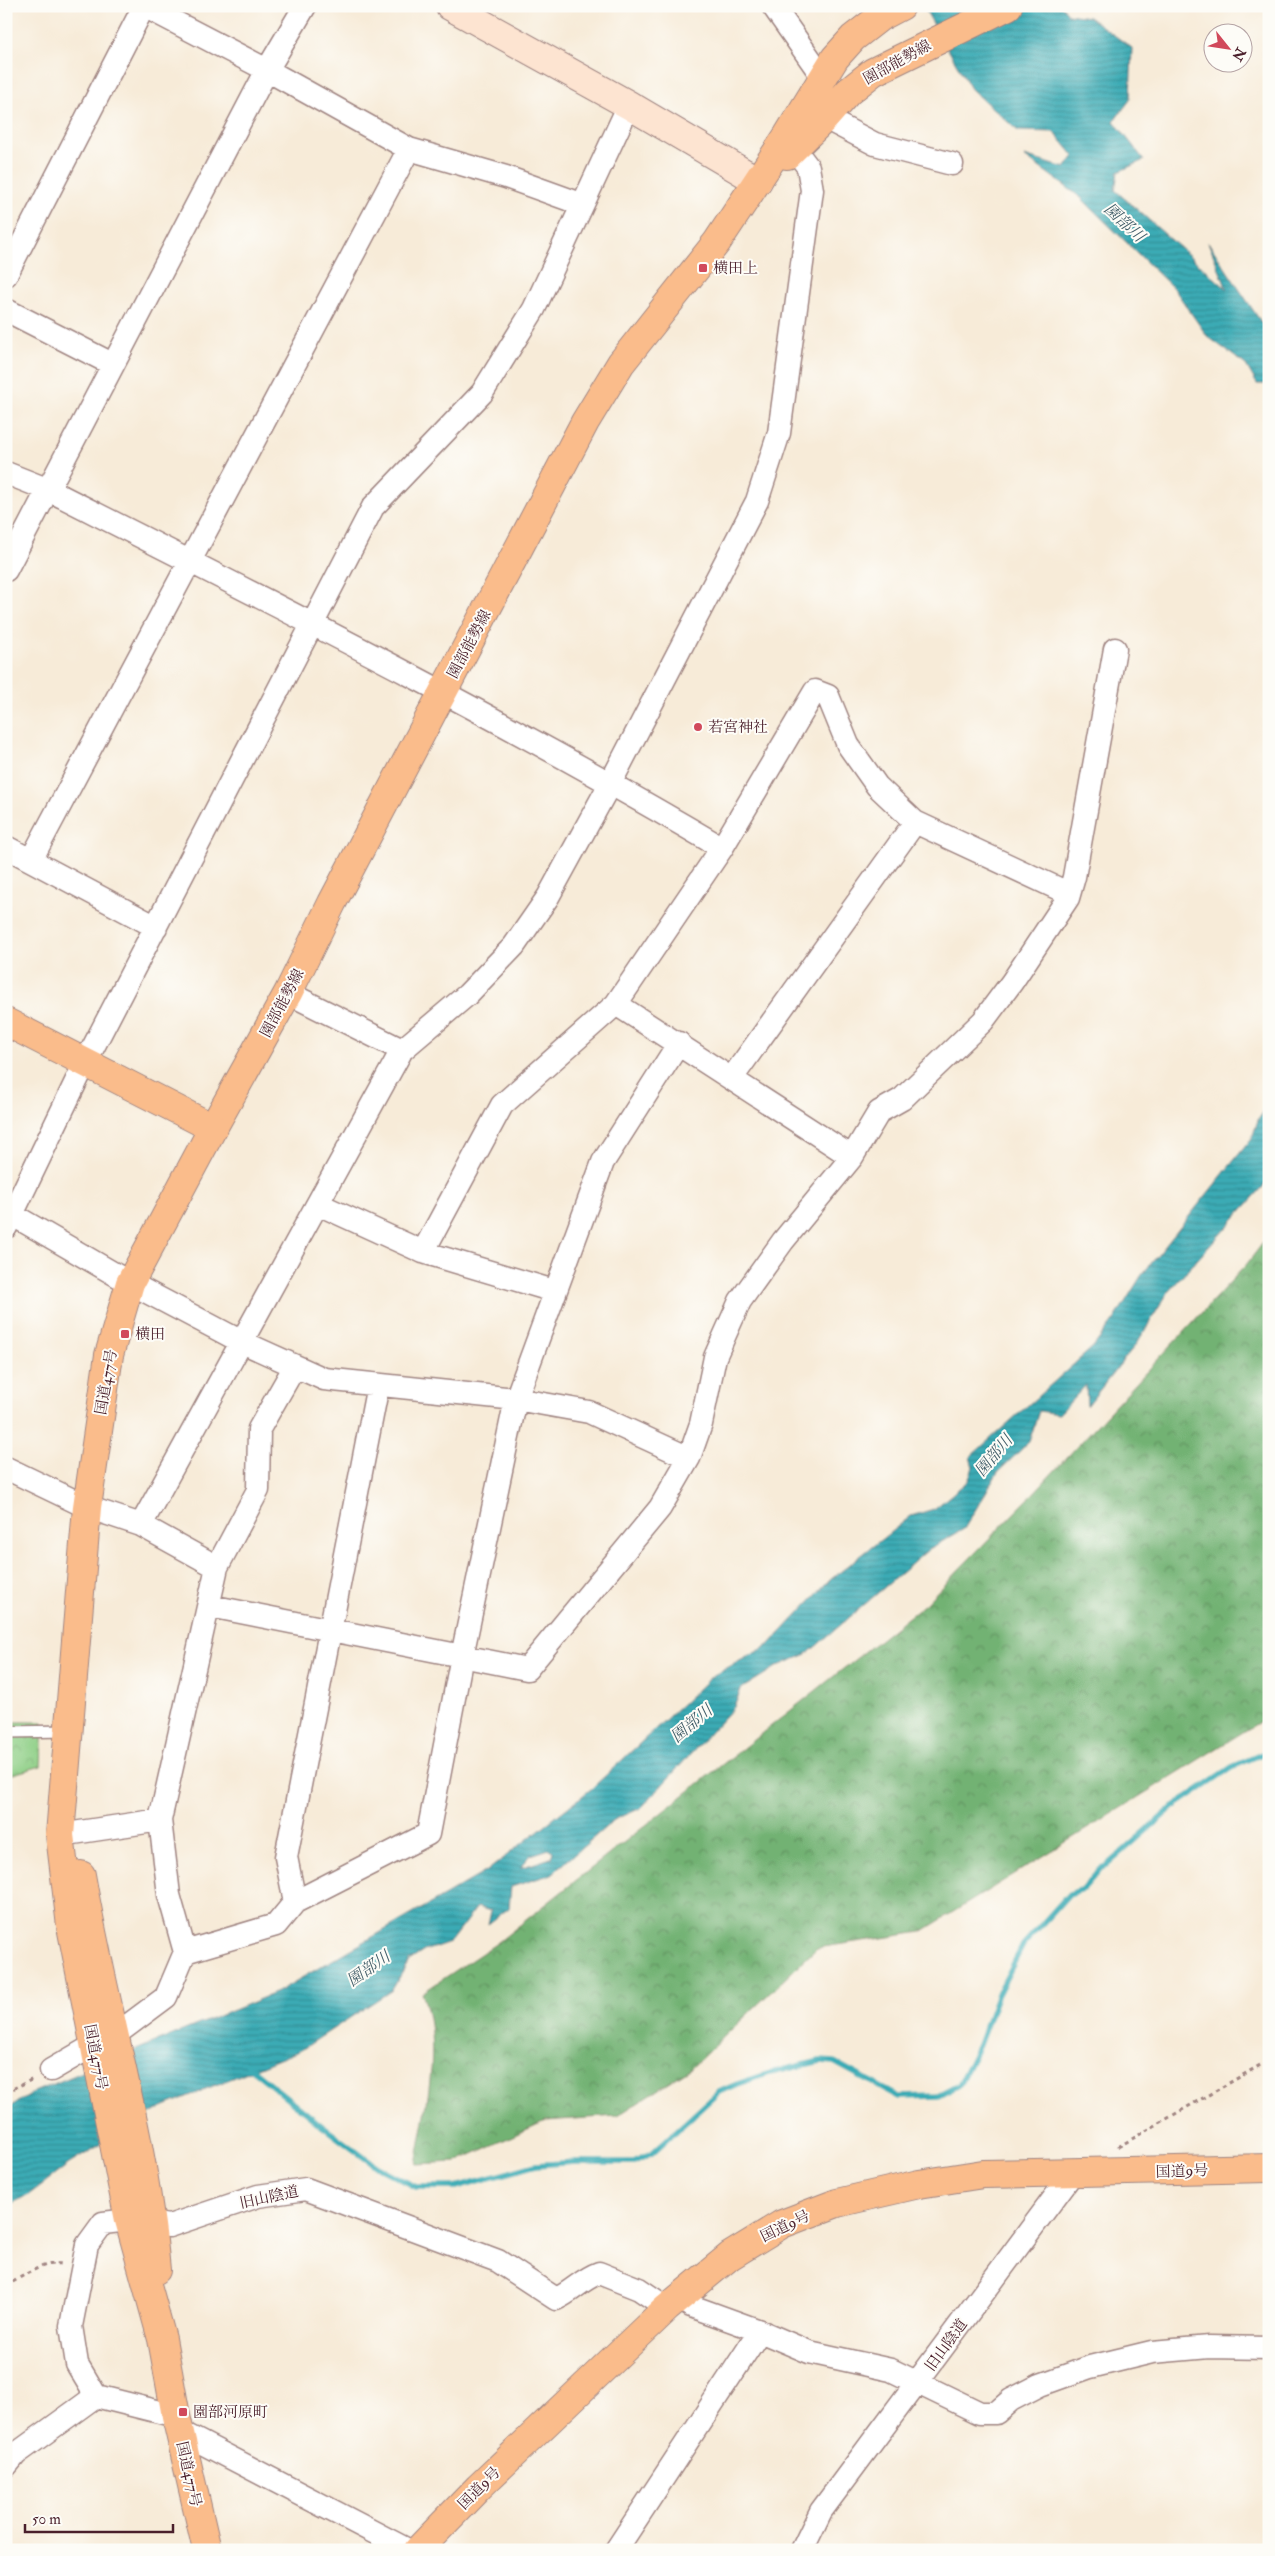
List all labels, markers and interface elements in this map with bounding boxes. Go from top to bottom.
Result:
north arrow [1202,22,1252,72]
street label: 園部能勢線 [860,36,935,89]
text: N [1228,44,1250,64]
water label: 園部川 [1100,199,1150,248]
place label: 横田上 [713,259,758,278]
marker: 横田上 [697,262,709,274]
street label: 園部能勢線 [443,607,495,682]
place label: 若宮神社 [708,718,768,737]
marker: 若宮神社 [692,721,704,733]
street label: 園部能勢線 [256,966,308,1041]
place label: 横田 [135,1325,165,1344]
marker: 横田 [119,1328,131,1340]
street label: 国道477号 [91,1348,122,1416]
water label: 園部川 [971,1429,1018,1480]
water label: 園部川 [667,1699,718,1747]
water label: 園部川 [343,1946,396,1991]
street label: 国道477号 [80,2023,111,2092]
street label: 国道9号 [1155,2161,1209,2182]
street label: 旧山陰道 [238,2182,300,2213]
street label: 国道9号 [757,2206,813,2247]
street label: 旧山陰道 [921,2315,972,2375]
place label: 園部河原町 [193,2403,268,2422]
marker: 園部河原町 [177,2406,189,2418]
street label: 国道477号 [172,2440,205,2509]
street label: 国道9号 [454,2463,505,2514]
scale bar [25,2501,172,2533]
text: 50 m [32,2510,61,2529]

